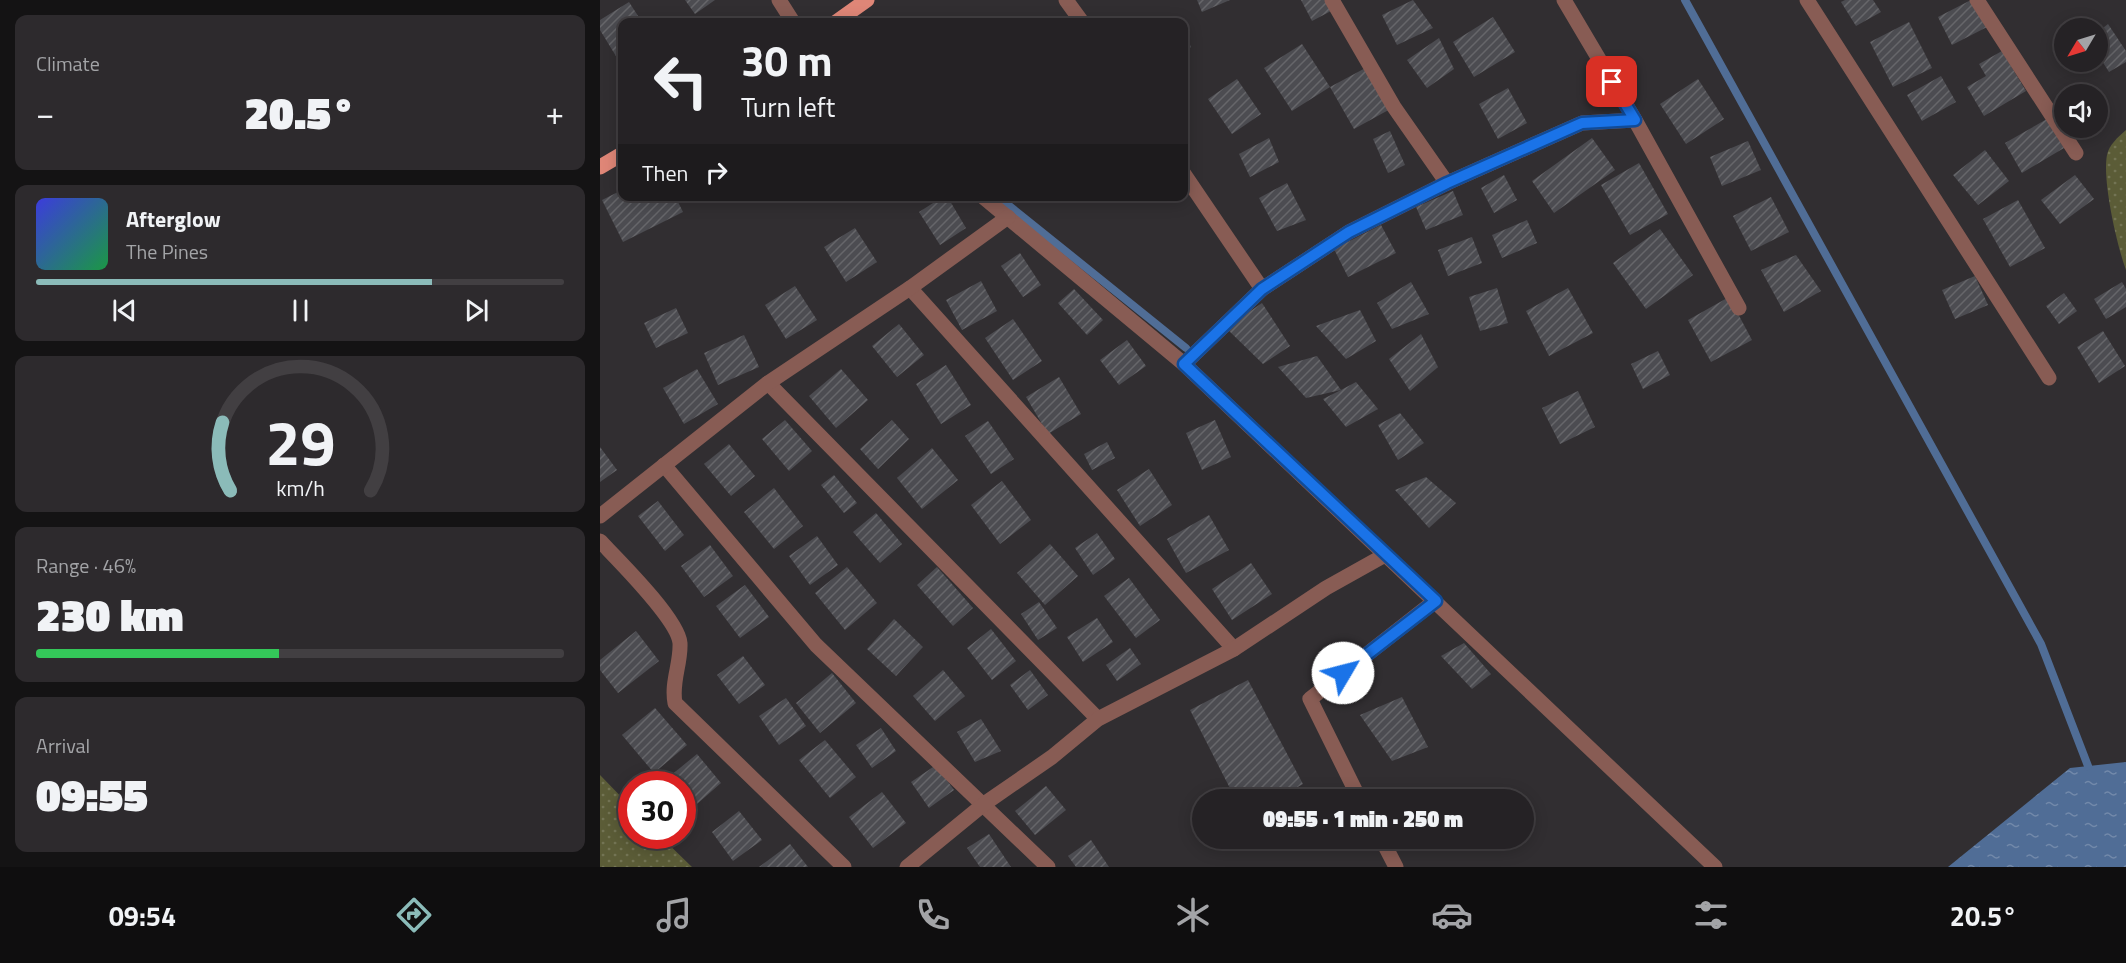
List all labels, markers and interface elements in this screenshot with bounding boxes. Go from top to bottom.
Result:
north arrow [2054,18,2108,72]
map controls [2054,18,2108,138]
text: 30 m [741,28,833,92]
icon: left [642,42,720,120]
text: Climate [36,48,100,79]
pin [1586,56,1637,107]
icon: arrive [1595,65,1628,98]
text: 20.5° [244,78,356,146]
button: sound [2054,84,2108,138]
text: Turn left [741,86,835,127]
text: − [36,88,54,138]
text: + [546,88,564,138]
text: Then [642,156,688,190]
icon: right [700,156,733,189]
text: Afterglow [126,202,221,236]
text: The Pines [126,236,208,267]
icon: previous [108,294,141,327]
icon: pause [284,294,317,327]
icon: next [460,294,493,327]
text: 29 [265,394,335,489]
text: km/h [276,472,324,504]
text: Range · 46% [36,550,136,581]
text: 230 km [36,580,184,648]
position arrow [1311,641,1375,705]
text: Arrival [36,730,90,761]
text: 09:55 [36,760,148,828]
speed limit sign: 30 [618,771,696,849]
text: 09:55 · 1 min · 250 m [1263,802,1463,836]
icon: directions [393,894,435,936]
icon: music [653,894,695,936]
icon: phone [912,894,954,936]
icon: climate [1172,894,1214,936]
icon: car [1431,894,1473,936]
icon: filters [1690,894,1732,936]
text: 09:54 [109,895,176,936]
text: 20.5° [1950,895,2017,936]

